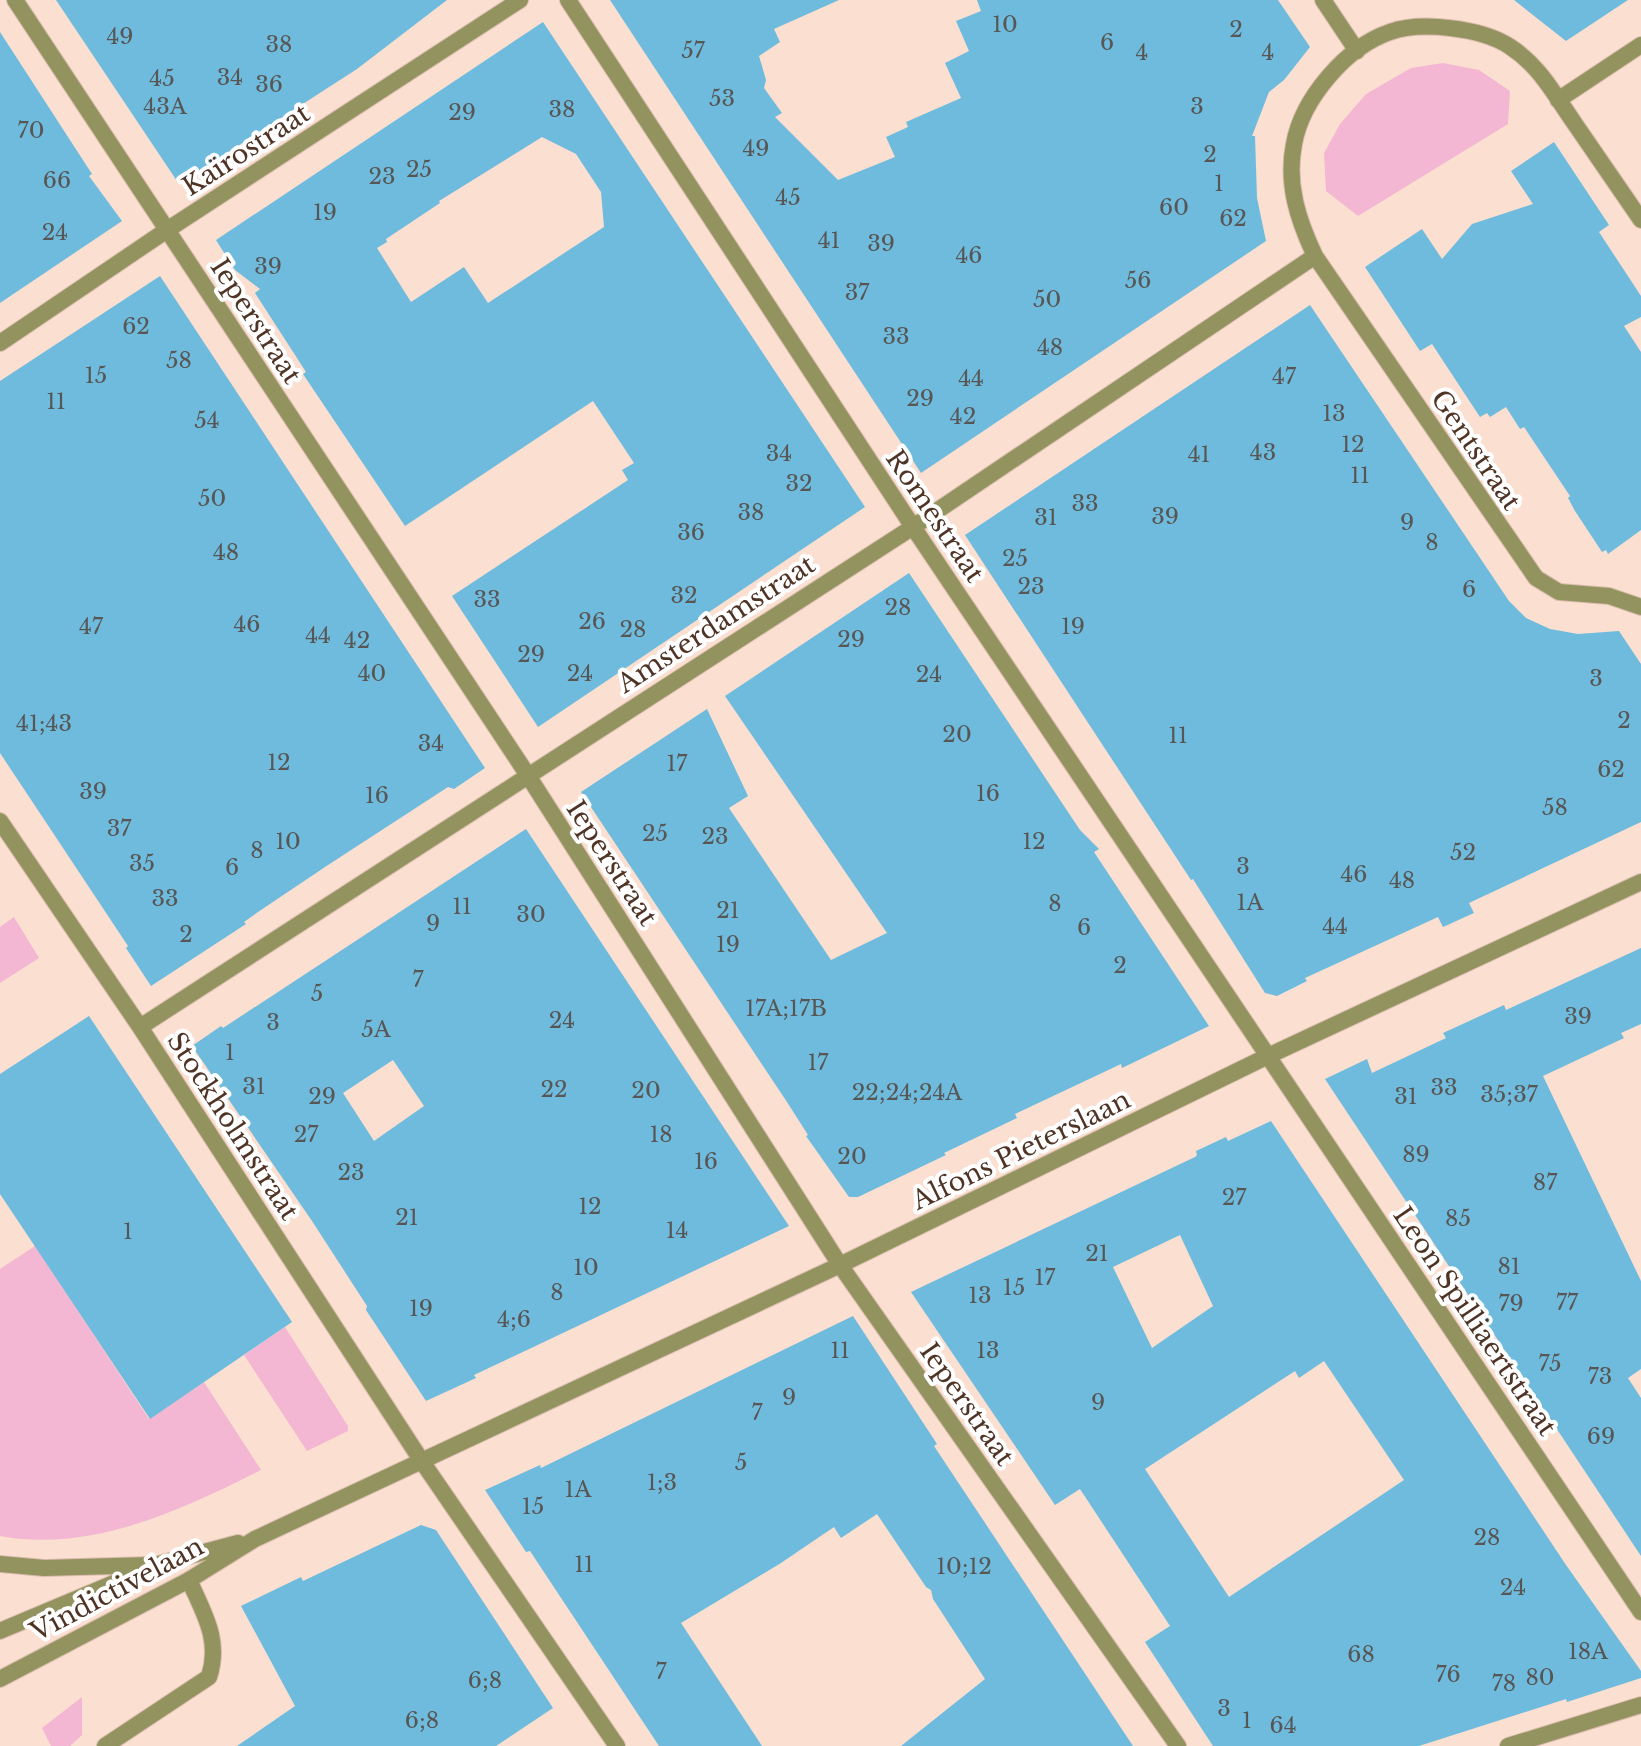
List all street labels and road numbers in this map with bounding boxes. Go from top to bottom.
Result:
street label: Kaïrostraat [176,97,316,203]
street label: Ieperstraat [204,252,308,390]
street label: Gentstraat [1424,384,1528,516]
street label: Romestraat [879,444,991,588]
street label: Amsterdamstraat [610,548,821,700]
street label: Ieperstraat [560,794,664,932]
street label: Stockholmstraat [160,1026,306,1226]
street label: Alfons Pieterslaan [906,1083,1135,1217]
street label: Leon Spilliaertstraat [1386,1200,1564,1442]
street label: Ieperstraat [913,1336,1021,1472]
street label: Vindictivelaan [24,1530,209,1648]

